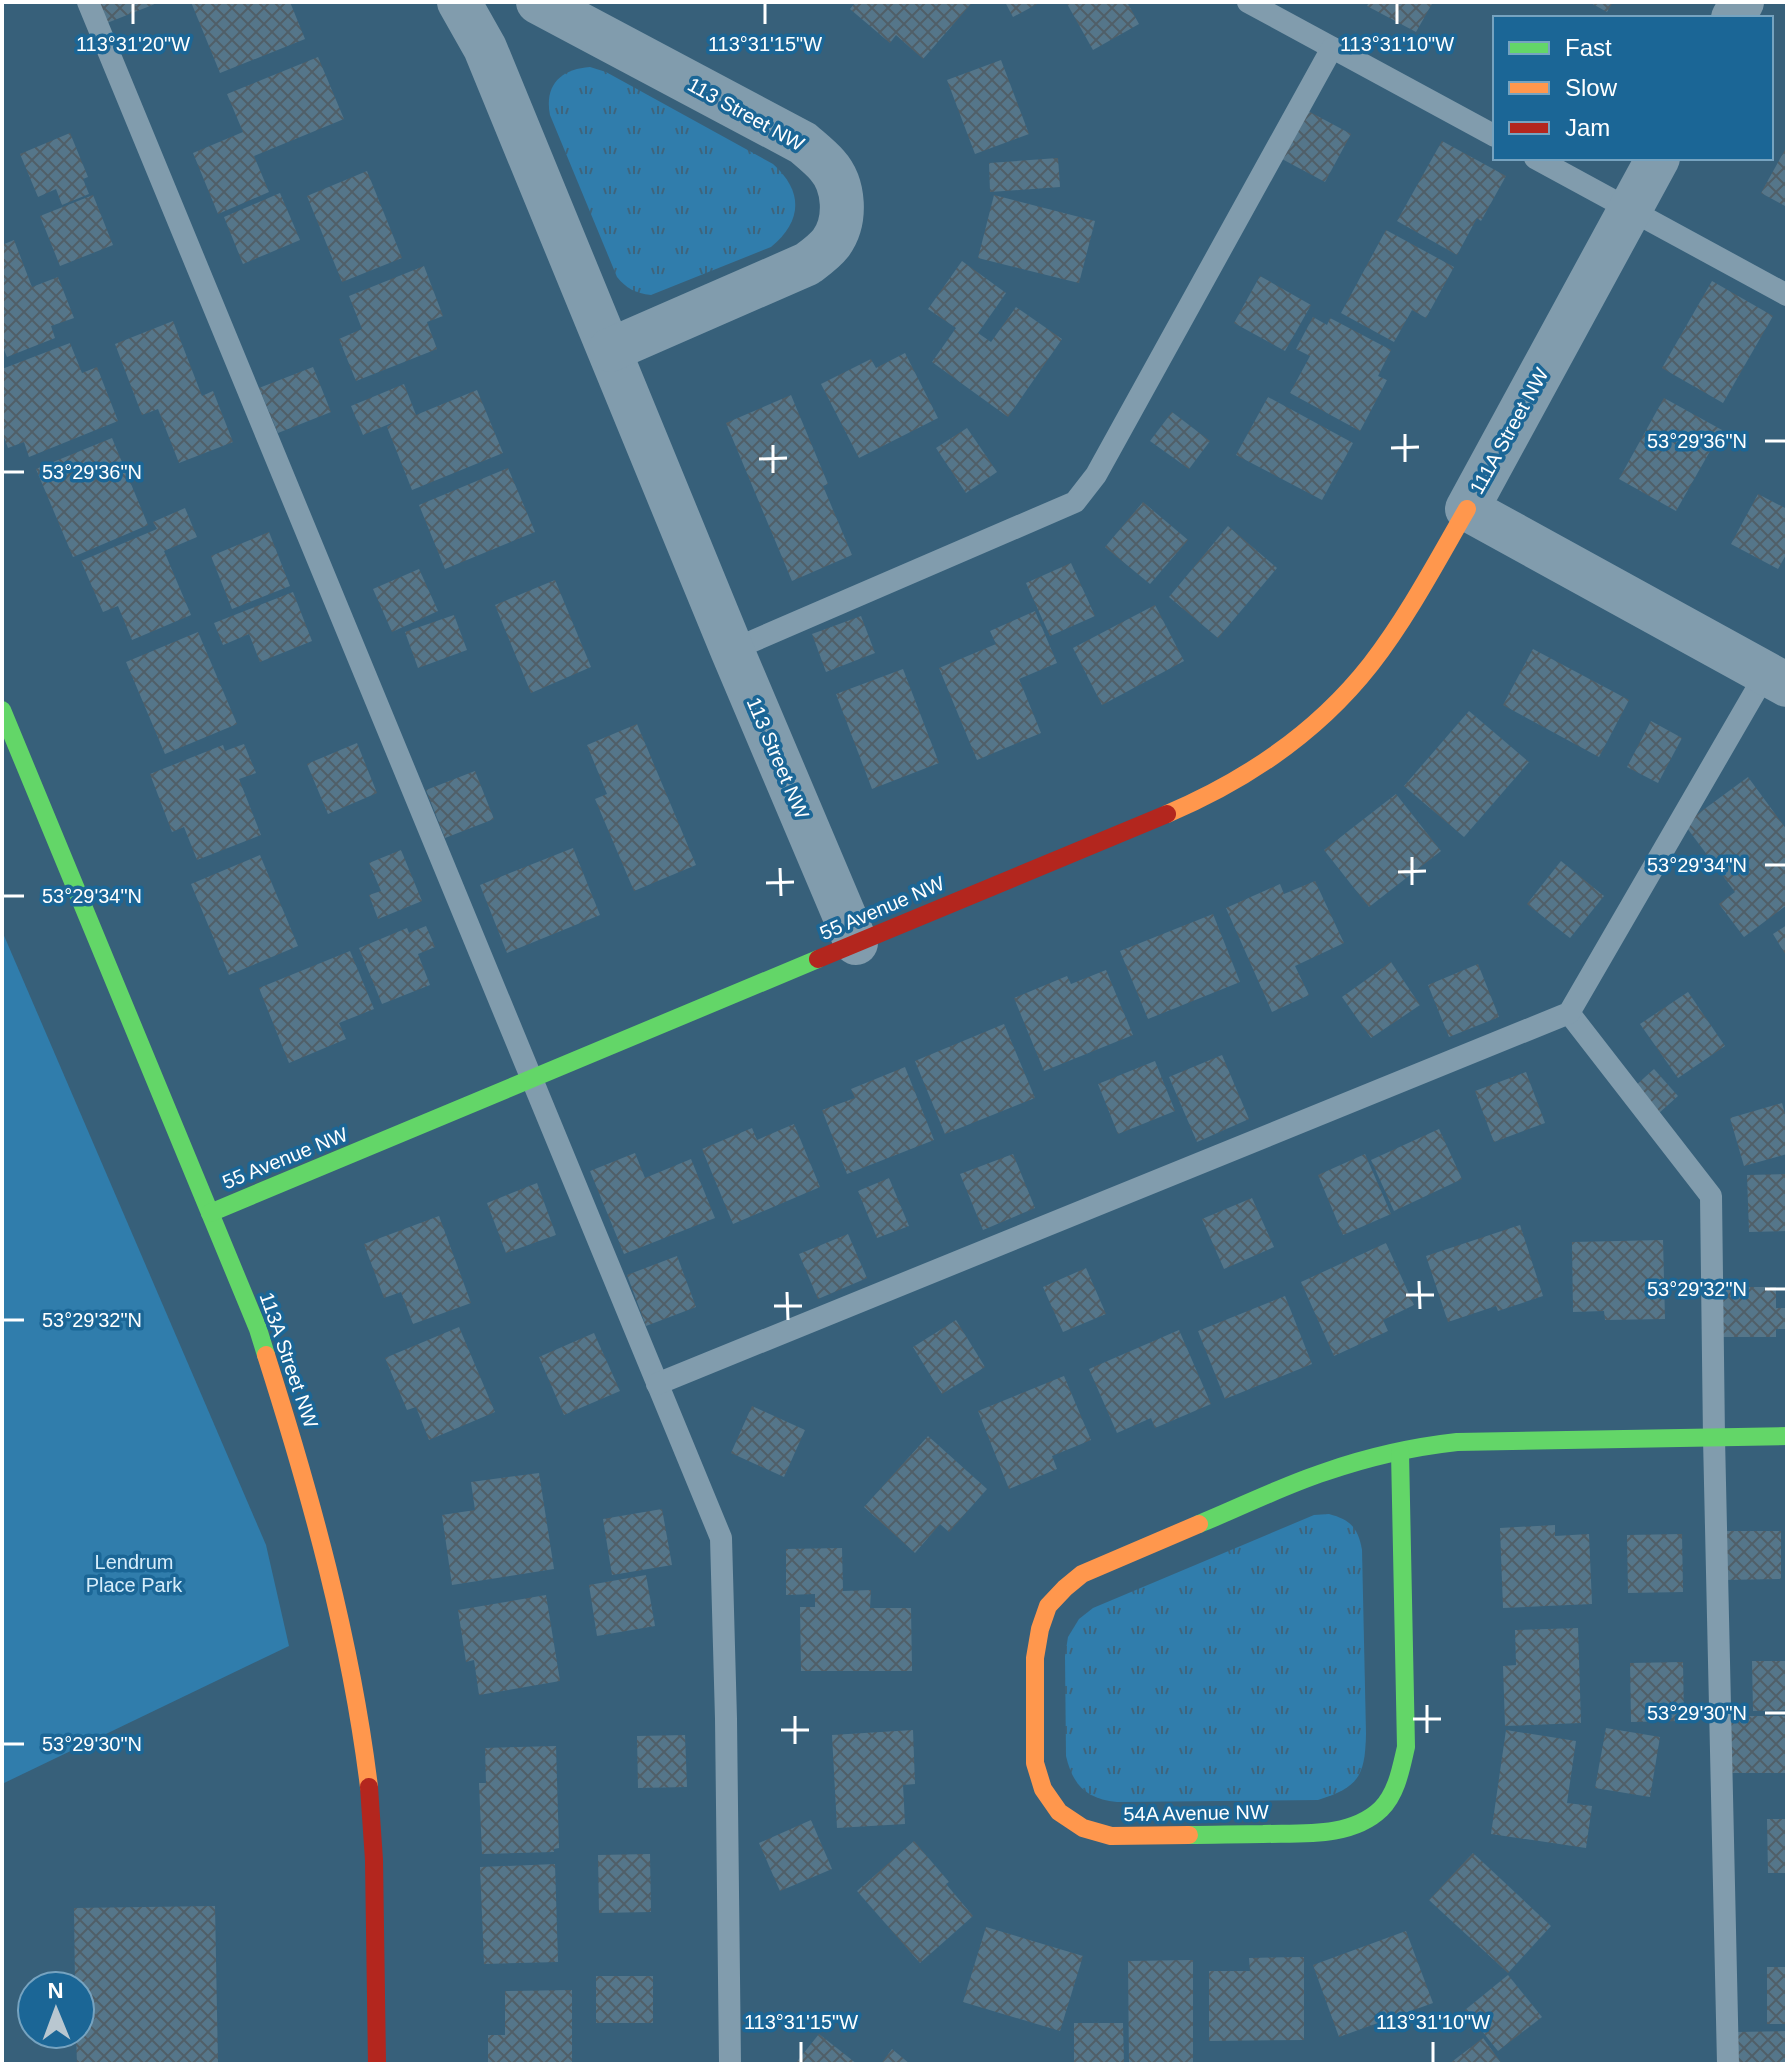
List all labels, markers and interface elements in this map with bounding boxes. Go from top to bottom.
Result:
legend [1493,16,1773,160]
text: 113°31'20"W [76,33,190,55]
text: 113°31'15"W [708,33,822,55]
text: 113°31'10"W [1340,33,1454,55]
text: Fast [1565,34,1612,61]
street label: 113 Street NW [684,73,808,155]
text: Slow [1565,74,1618,101]
text: Jam [1565,114,1610,141]
street label: 111A Street NW [1465,364,1553,498]
text: 53°29'36"N [1647,430,1747,452]
text: 53°29'36"N [42,461,142,483]
street label: 113 Street NW [743,694,814,822]
text: 53°29'34"N [1647,854,1747,876]
street label: 55 Avenue NW [816,872,948,944]
text: 53°29'34"N [42,885,142,907]
street label: 55 Avenue NW [219,1123,351,1193]
text: 53°29'32"N [1647,1278,1747,1300]
street label: 113A Street NW [255,1289,323,1431]
text: 53°29'32"N [42,1309,142,1331]
park label: Lendrum Place Park [86,1551,183,1596]
text: 53°29'30"N [1647,1702,1747,1724]
text: 53°29'30"N [42,1733,142,1755]
street label: 54A Avenue NW [1123,1801,1269,1825]
north arrow [16,1970,96,2050]
text: N [47,1978,64,2003]
text: 113°31'15"W [744,2011,858,2033]
text: 113°31'10"W [1376,2011,1490,2033]

